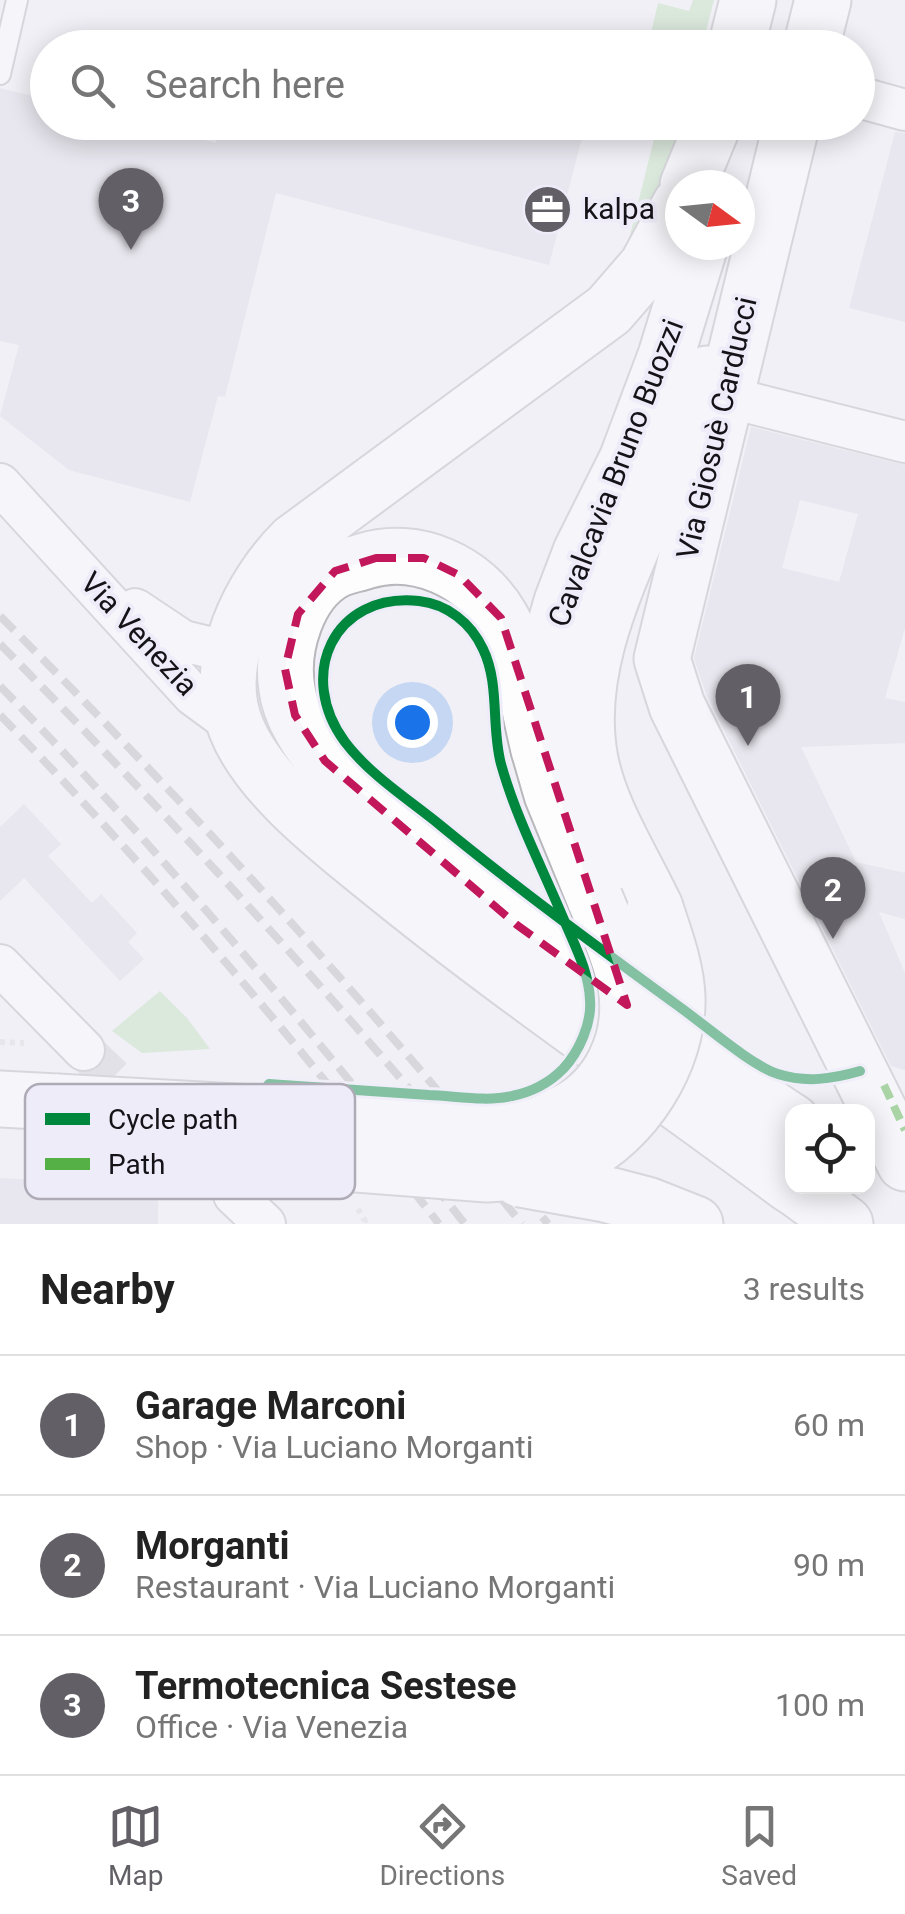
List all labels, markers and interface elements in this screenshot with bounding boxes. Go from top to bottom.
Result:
search box [30,30,875,140]
icon: search [65,58,120,113]
text: Search here [145,63,345,107]
pin: 3 [98,168,164,250]
north arrow [665,170,755,260]
office icon: kalpa [522,183,574,235]
place label: kalpa [583,191,655,226]
street label: Via Giosuè Carducci [669,293,764,563]
street label: Cavalcavia Bruno Buozzi [541,314,690,632]
street label: Via Venezia [74,565,205,702]
pin: 1 [716,664,780,746]
your location [387,697,438,748]
pin: 2 [800,856,866,939]
legend [25,1084,355,1199]
text: Cycle path [108,1103,238,1136]
map controls [785,1104,875,1194]
button: locate [785,1104,875,1194]
text: Path [108,1148,165,1181]
text: Nearby [40,1265,175,1314]
text: 3 results [743,1270,865,1308]
text: Garage Marconi [135,1384,406,1428]
text: 1 [63,1406,82,1444]
text: 60 m [793,1406,865,1444]
text: Shop · Via Luciano Morganti [135,1428,534,1466]
text: Morganti [135,1524,290,1568]
text: 2 [63,1546,82,1584]
text: 90 m [793,1546,865,1584]
text: Restaurant · Via Luciano Morganti [135,1568,615,1606]
text: Termotecnica Sestese [135,1664,517,1708]
text: 3 [63,1686,82,1724]
text: 100 m [775,1686,865,1724]
text: Office · Via Venezia [135,1708,408,1746]
tab: Map [108,1799,163,1892]
tab: Directions [379,1799,505,1892]
tab: Saved [721,1799,797,1892]

